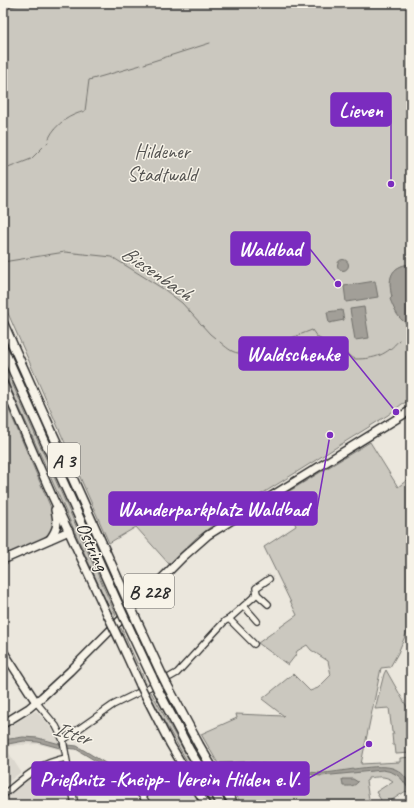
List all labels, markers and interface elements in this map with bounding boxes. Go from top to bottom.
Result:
callout: Lieven [331,93,391,126]
text: Lieven [339,97,383,123]
park label: Hildener Stadtwald [127,139,200,187]
callout: Waldbad [231,232,310,265]
text: Waldbad [238,236,305,262]
water label: Biesenbach [116,240,199,307]
callout: Waldschenke [239,337,348,370]
text: Waldschenke [247,341,341,367]
road number: A 3 [48,443,80,477]
callout: Wanderparkplatz Waldbad [109,492,317,525]
text: Wanderparkplatz Waldbad [117,496,312,522]
street label: Ostring [71,518,115,576]
road number: B 228 [124,574,174,608]
water label: Itter [50,715,97,752]
callout: Prießnitz -Kneipp- Verein Hilden e.V. [32,762,309,795]
text: Prießnitz -Kneipp- Verein Hilden e.V. [40,766,301,792]

